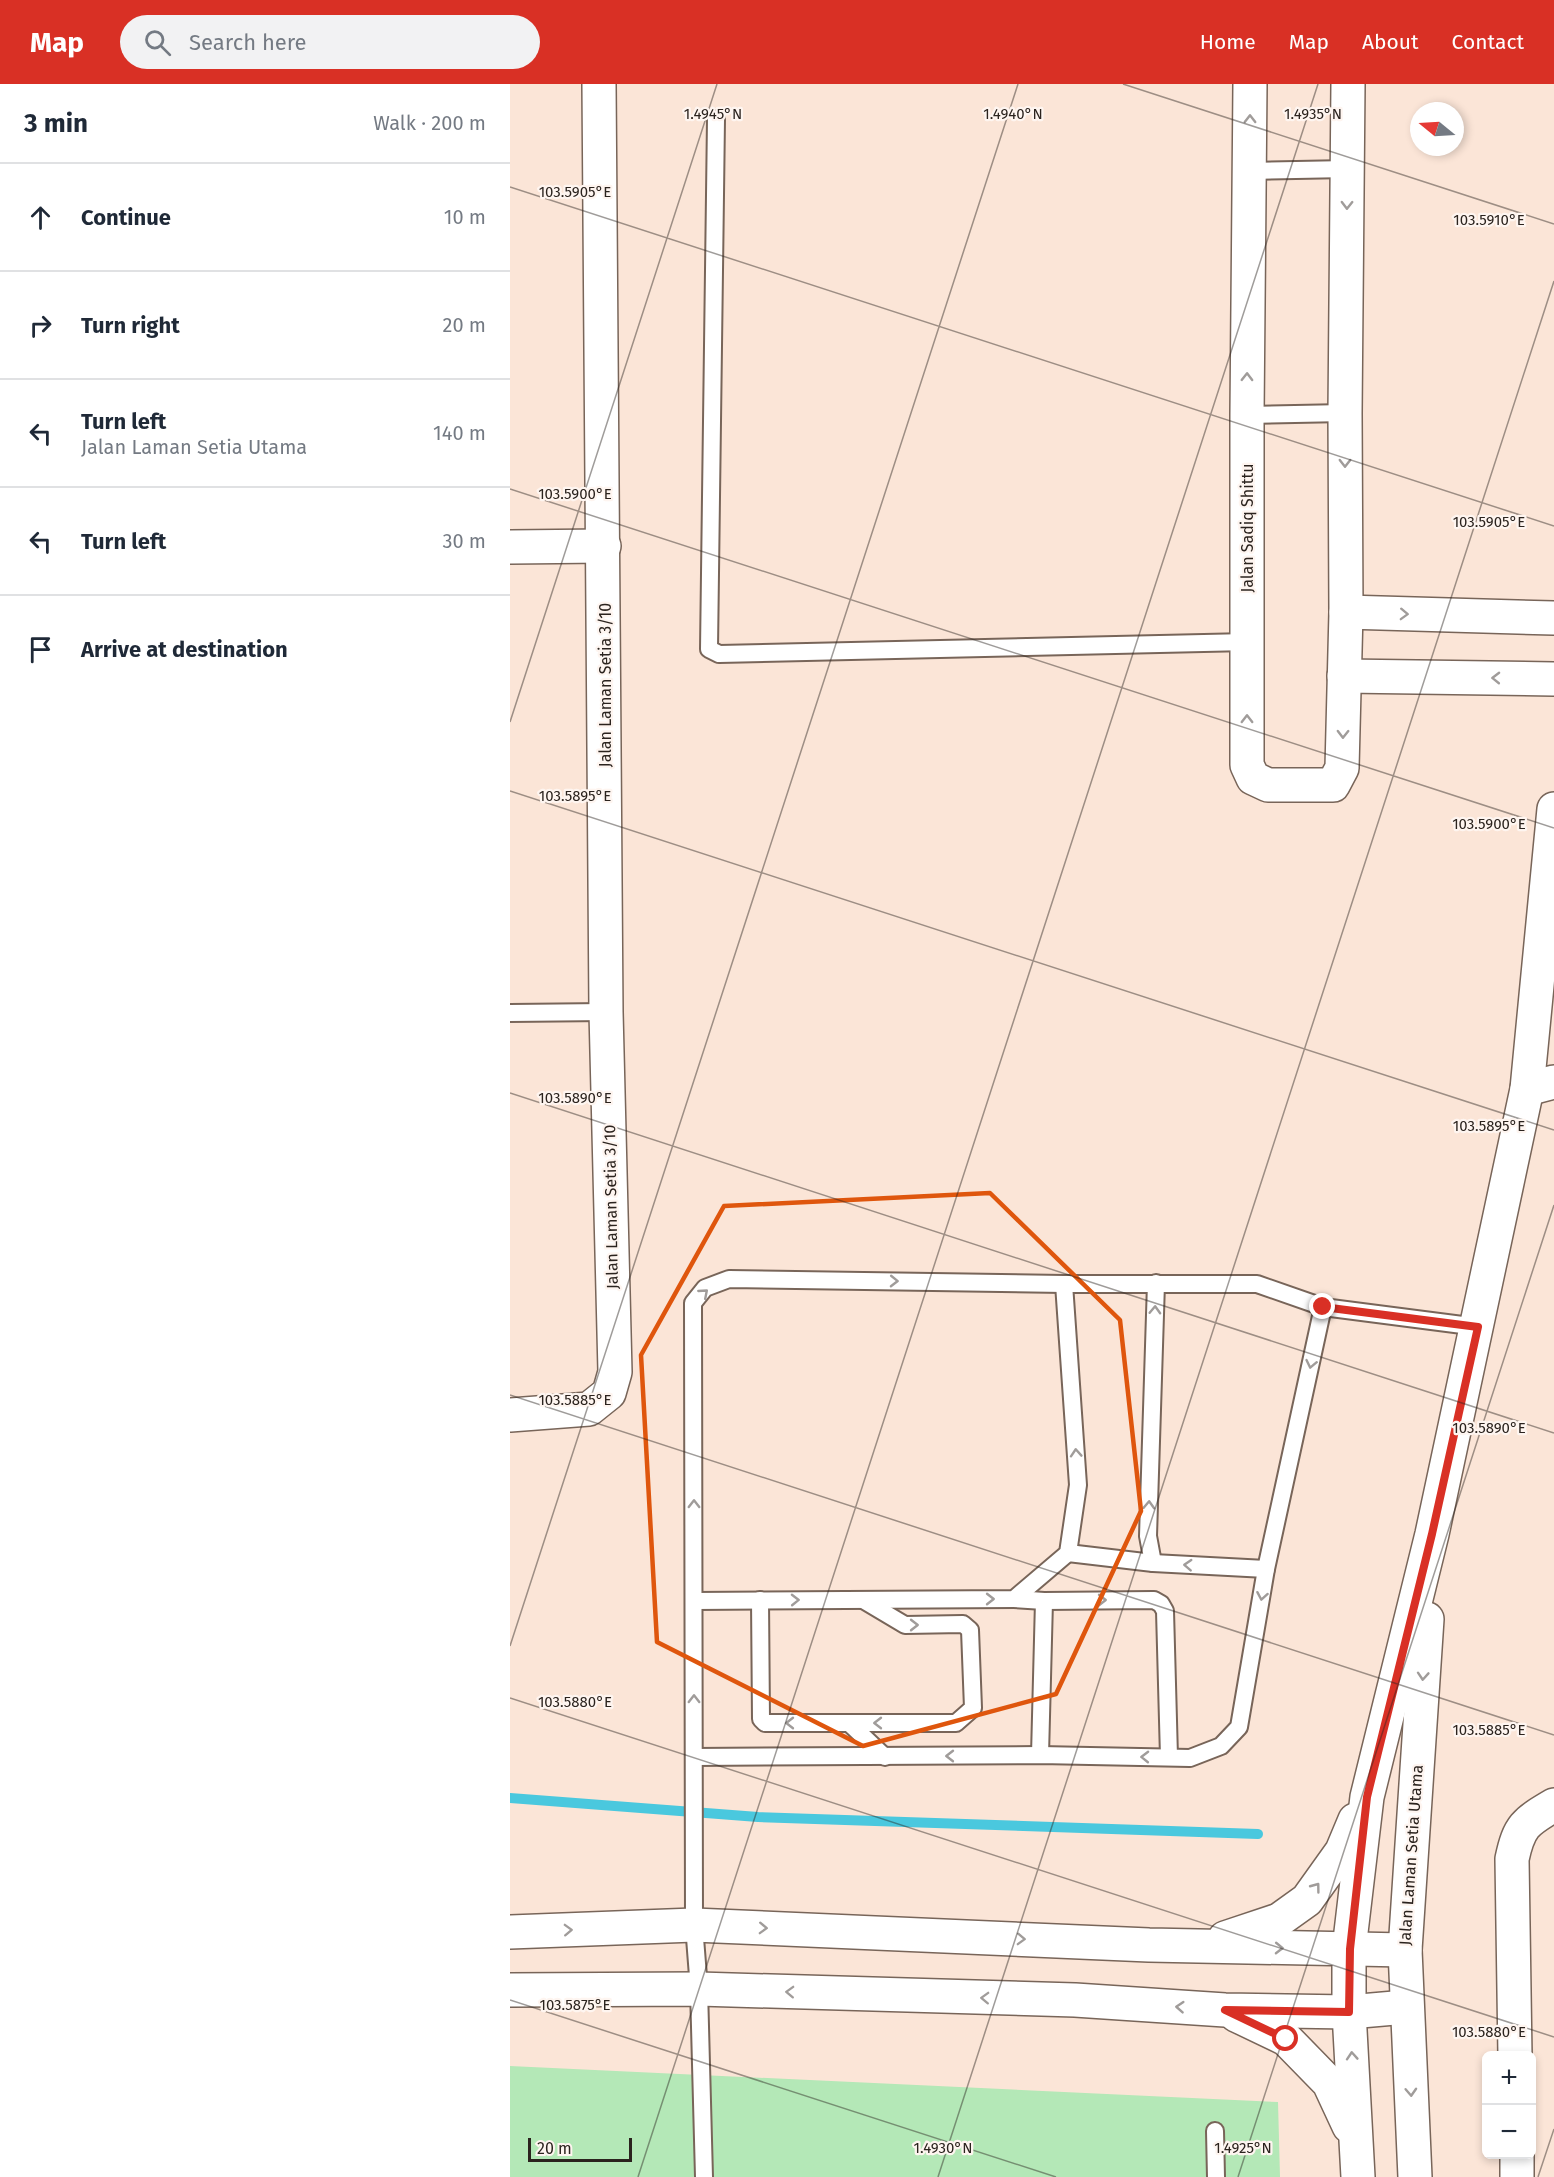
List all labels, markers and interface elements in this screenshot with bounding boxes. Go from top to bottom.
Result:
search box [120,15,540,69]
text: Map [30,26,84,59]
icon: search [141,26,174,59]
text: Search here [189,29,307,56]
text: Home [1200,29,1256,55]
text: Map [1289,29,1329,55]
text: About [1362,29,1419,55]
text: Contact [1452,29,1524,55]
north arrow [1410,102,1464,156]
text: 1.4945°N [684,105,742,123]
text: 1.4940°N [983,105,1043,123]
text: 1.4935°N [1284,105,1342,123]
text: 3 min [24,108,88,139]
text: Walk · 200 m [373,111,486,135]
one-way arrow [1244,115,1256,124]
text: 103.5905°E [539,183,611,201]
icon: ahead [24,201,57,234]
one-way arrow [1341,201,1354,210]
text: Continue [81,204,171,231]
text: 10 m [444,205,486,229]
text: 103.5910°E [1453,211,1525,229]
icon: right [24,309,57,342]
text: Turn right [81,312,180,339]
text: 20 m [443,313,486,337]
one-way arrow [1241,373,1254,382]
text: Turn left [81,408,166,435]
icon: left [24,417,57,450]
text: 140 m [433,421,486,445]
text: Jalan Laman Setia Utama [81,435,307,459]
one-way arrow [1339,459,1351,468]
street label: Jalan Sadiq Shittu [1238,463,1257,593]
text: 103.5900°E [538,485,612,503]
text: 103.5905°E [1453,513,1525,531]
icon: left [24,525,57,558]
text: Turn left [81,528,166,555]
text: 30 m [442,529,486,553]
street label: Jalan Laman Setia 3/10 [596,603,615,767]
one-way arrow [1400,607,1409,620]
icon: arrive [24,633,57,666]
text: Arrive at destination [81,636,288,663]
one-way arrow [1491,672,1500,685]
one-way arrow [1241,715,1254,724]
one-way arrow [1337,729,1349,738]
text: 103.5895°E [539,787,611,805]
text: 103.5900°E [1452,815,1526,833]
text: 103.5890°E [538,1089,612,1107]
text: 103.5895°E [1453,1117,1525,1135]
street label: Jalan Laman Setia 3/10 [600,1125,622,1289]
one-way arrow [890,1275,899,1287]
one-way arrow [697,1289,708,1300]
route end [1309,1293,1335,1319]
one-way arrow [1149,1306,1161,1315]
one-way arrow [1305,1359,1318,1369]
text: 103.5885°E [538,1391,612,1409]
text: 103.5890°E [1452,1419,1526,1437]
one-way arrow [1070,1449,1083,1458]
one-way arrow [688,1499,700,1508]
one-way arrow [1143,1500,1155,1509]
one-way arrow [1184,1559,1193,1572]
one-way arrow [1256,1590,1269,1600]
one-way arrow [986,1593,995,1605]
one-way arrow [791,1594,800,1606]
one-way arrow [1098,1594,1107,1606]
one-way arrow [910,1619,919,1631]
one-way arrow [1416,1671,1429,1680]
text: 103.5880°E [538,1693,612,1711]
one-way arrow [688,1694,700,1703]
one-way arrow [786,1717,795,1729]
one-way arrow [874,1717,883,1729]
text: 103.5885°E [1452,1721,1526,1739]
one-way arrow [946,1750,955,1762]
one-way arrow [1141,1751,1150,1763]
street label: Jalan Laman Setia Utama [1395,1764,1427,1946]
one-way arrow [1309,1883,1320,1894]
one-way arrow [759,1922,768,1935]
one-way arrow [564,1924,573,1937]
one-way arrow [1017,1933,1026,1946]
one-way arrow [1274,1941,1283,1954]
one-way arrow [786,1986,795,1998]
one-way arrow [981,1991,990,2004]
text: 103.5875°E [539,1996,611,2014]
one-way arrow [1176,2000,1185,2013]
text: 103.5880°E [1452,2023,1526,2041]
route start [1272,2025,1298,2051]
one-way arrow [1345,2051,1358,2060]
map controls [1482,2051,1536,2159]
button: + [1482,2051,1536,2105]
one-way arrow [1404,2087,1417,2096]
button: − [1482,2105,1536,2159]
scale bar [528,2135,632,2162]
text: 20 m [537,2139,572,2158]
text: 1.4930°N [914,2139,972,2157]
text: 1.4925°N [1214,2139,1272,2157]

